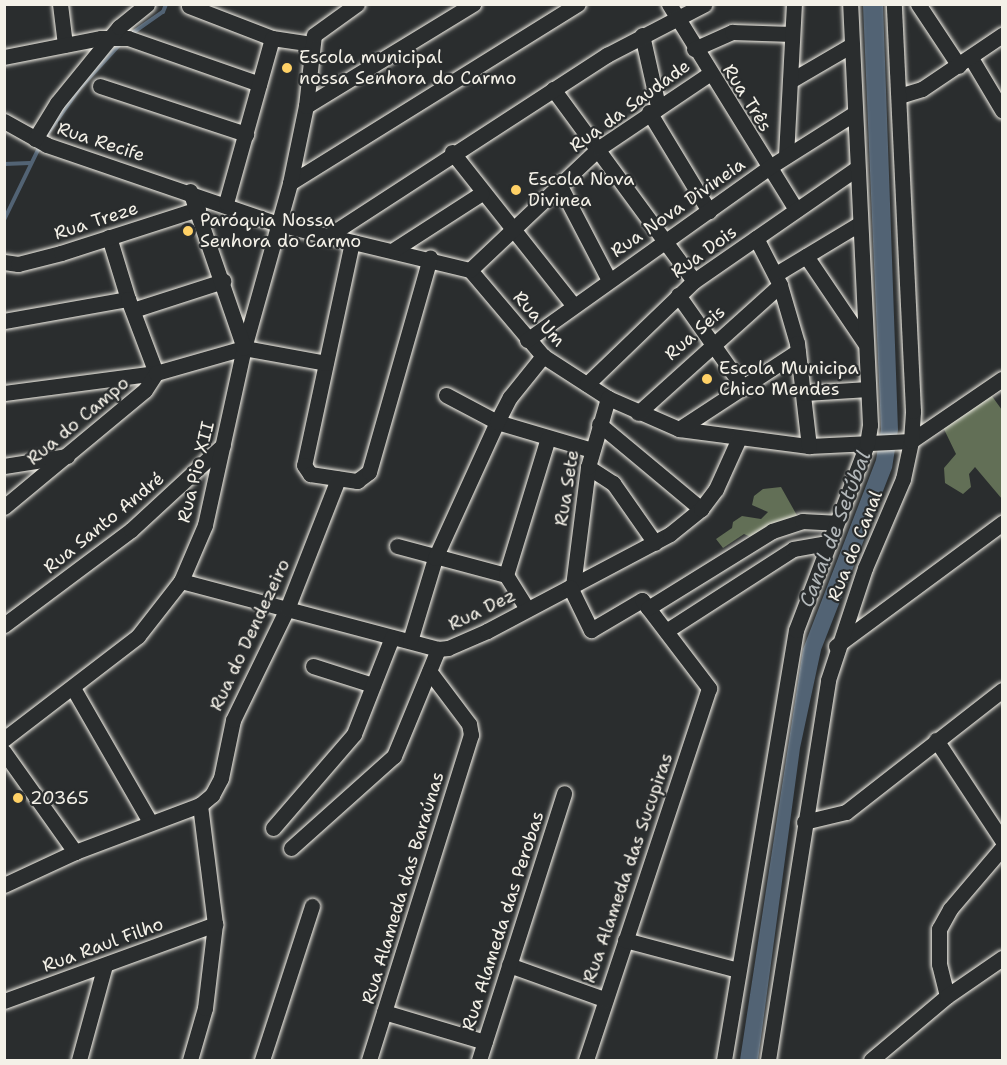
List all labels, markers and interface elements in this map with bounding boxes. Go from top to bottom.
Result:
place label: Escola municipal nossa Senhora do Carmo [299,47,516,90]
street label: Rua da Saudade [566,55,694,157]
street label: Rua Três [718,60,776,136]
marker: Escola municipal nossa Senhora do Carmo [280,61,294,75]
street label: Rua Recife [54,118,148,166]
street label: Rua Nova Divineia [607,154,749,262]
place label: Escola Nova Divinea [528,169,634,212]
marker: Escola Nova Divinea [509,183,523,197]
street label: Rua Treze [51,197,141,245]
place label: Paróquia Nossa Senhora do Carmo [200,210,361,252]
street label: Rua Dois [667,221,741,283]
marker: Paróquia Nossa Senhora do Carmo [181,224,195,238]
street label: Rua Um [509,287,569,351]
street label: Rua Seis [660,301,730,365]
place label: Escola Municipa Chico Mendes [719,358,859,400]
street label: Rua do Campo [23,372,133,470]
marker: Escola Municipa Chico Mendes [700,372,714,386]
street label: Rua Pio XII [173,419,219,525]
water label: Canal de Setúbal [794,447,876,611]
street label: Rua Sete [550,448,584,528]
street label: Rua Santo André [39,468,169,578]
street label: Rua do Canal [823,488,887,604]
street label: Rua do Dendezeiro [205,556,295,714]
street label: Rua Dez [445,585,519,635]
street label: Rua Alameda das Sucupiras [578,750,678,986]
street label: Rua Alameda das Baraúnas [357,769,449,1007]
place label: 20365 [30,787,89,809]
marker: 20365 [11,791,25,805]
street label: Rua Alameda das Perobas [457,809,549,1033]
street label: Rua Raul Filho [40,913,166,977]

